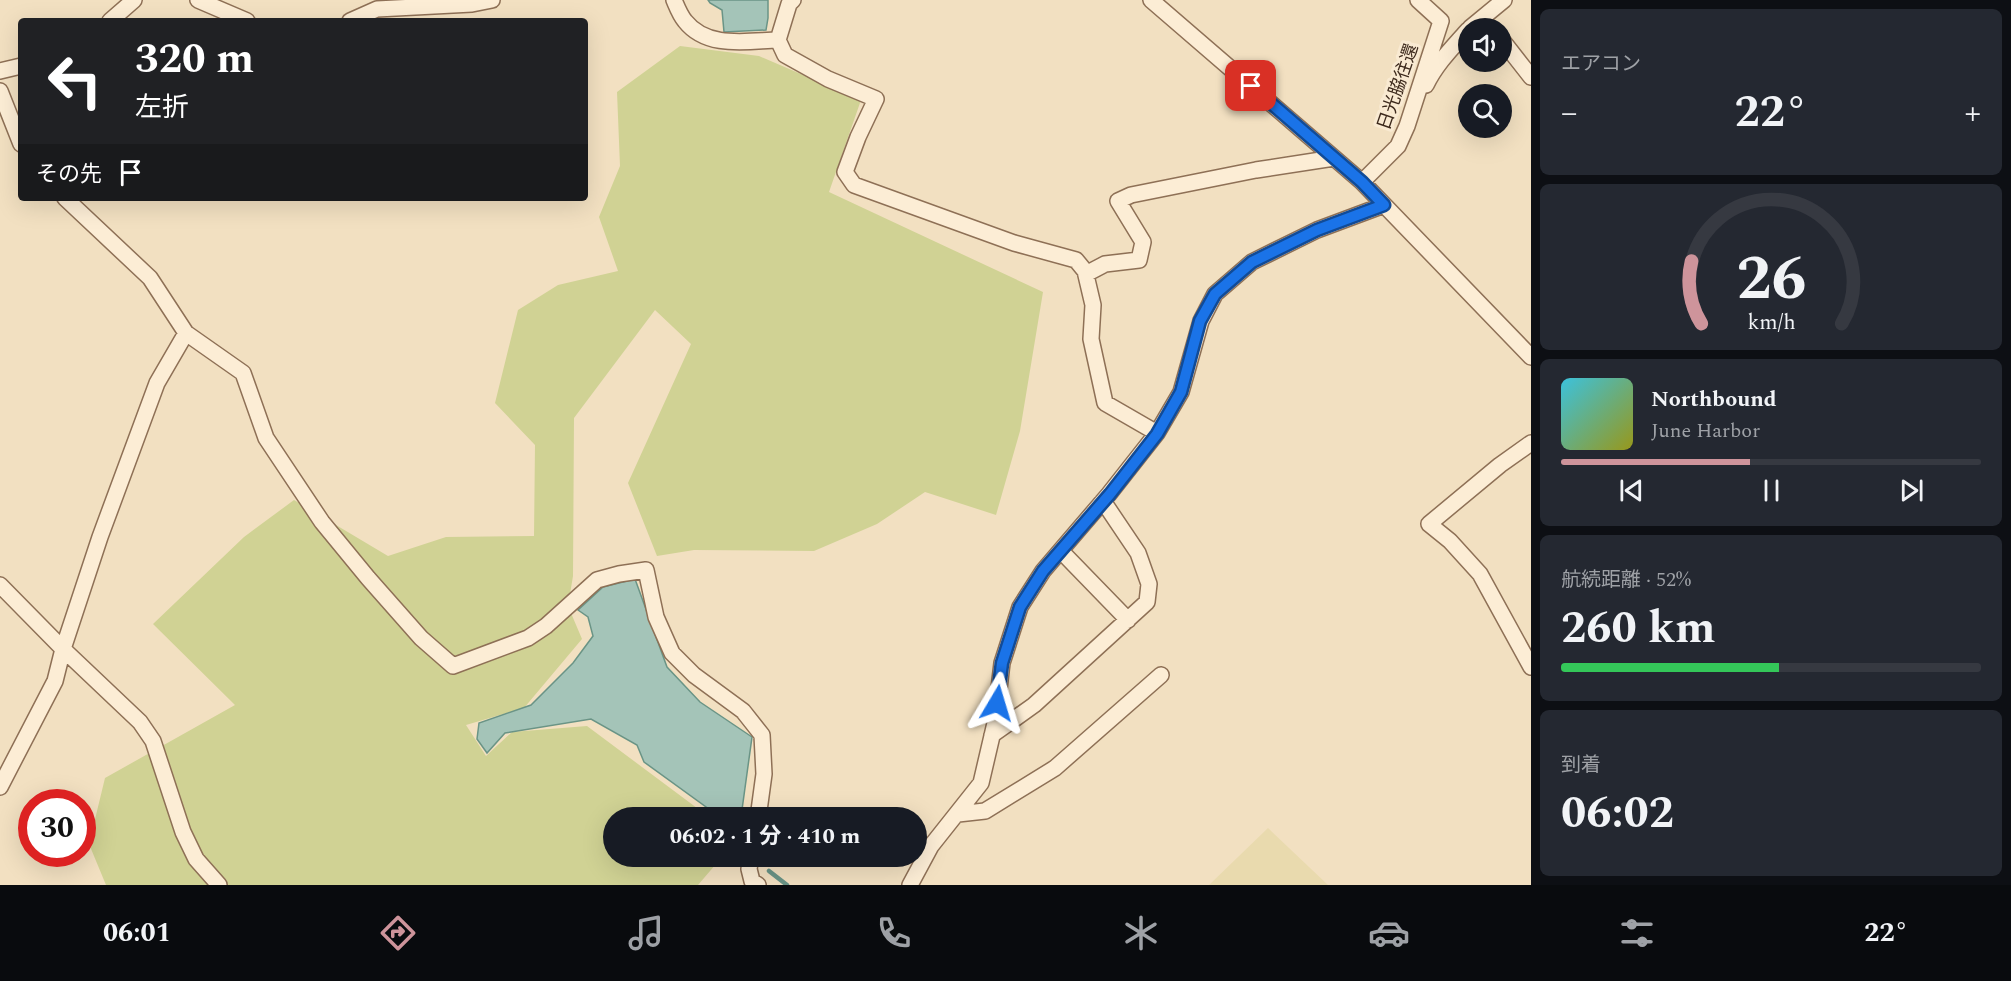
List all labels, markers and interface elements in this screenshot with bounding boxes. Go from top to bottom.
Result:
map controls [1458,18,1512,138]
button: sound [1458,18,1512,72]
text: 320 m [135,28,254,91]
street label: 日光脇往還 [1371,40,1425,134]
icon: left [36,42,114,120]
text: エアコン [1561,49,1641,79]
pin [1225,60,1276,111]
icon: arrive [1234,69,1267,102]
text: 22° [1735,78,1808,147]
button: search [1458,84,1512,138]
text: 左折 [135,87,189,129]
text: − [1561,88,1578,138]
text: + [1965,88,1981,138]
icon: arrive [114,156,147,189]
text: その先 [36,158,102,191]
text: 26 [1736,232,1806,327]
text: km/h [1747,307,1795,340]
text: Northbound [1651,383,1777,416]
text: June Harbor [1651,416,1760,446]
icon: previous [1615,474,1648,507]
icon: pause [1755,474,1788,507]
icon: next [1895,474,1928,507]
text: 航続距離 · 52% [1561,565,1691,595]
text: 260 km [1561,594,1716,663]
position arrow [965,671,1029,735]
text: 到着 [1561,750,1601,780]
text: 06:02 [1561,779,1674,848]
speed limit sign: 30 [18,789,96,867]
text: 06:02 · 1 分 · 410 m [670,820,860,853]
text: 06:01 [103,912,171,954]
icon: directions [377,912,419,954]
icon: music [625,912,667,954]
icon: phone [873,912,915,954]
icon: climate [1120,912,1162,954]
icon: car [1368,912,1410,954]
icon: filters [1616,912,1658,954]
text: 22° [1864,912,1908,954]

